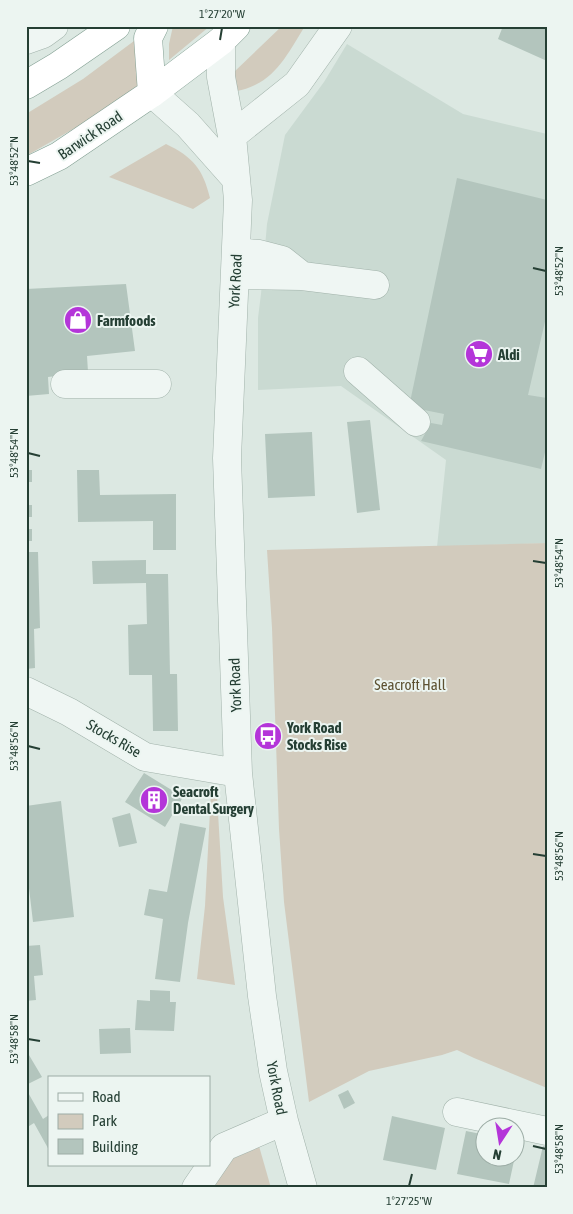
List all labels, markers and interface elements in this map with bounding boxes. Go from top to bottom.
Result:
text: 1°27'20"W [199,7,245,21]
street label: Barwick Road [55,107,125,163]
text: 53°48'52"N [7,136,21,186]
text: 53°48'52"N [552,246,566,296]
street label: York Road [225,253,245,309]
shop icon: Farmfoods [63,305,93,335]
place label: Farmfoods [97,312,156,329]
supermarket icon: Aldi [464,339,494,369]
place label: Aldi [497,346,520,363]
text: 53°48'54"N [7,428,21,478]
text: 53°48'54"N [552,538,566,588]
street label: York Road [226,657,244,713]
park label: Seacroft Hall [374,676,446,693]
street label: Stocks Rise [84,716,144,760]
place label: York Road Stocks Rise [286,719,347,753]
text: 53°48'56"N [7,721,21,771]
bus stop icon: York Road Stocks Rise [253,721,283,751]
place label: Seacroft Dental Surgery [173,783,255,817]
building icon: Seacroft Dental Surgery [139,785,169,815]
text: 53°48'56"N [552,831,566,881]
text: 53°48'58"N [7,1014,21,1064]
street label: York Road [263,1060,291,1116]
legend [48,1076,210,1166]
text: Road [92,1088,121,1105]
text: Park [92,1112,117,1129]
north arrow [476,1116,526,1166]
text: 53°48'58"N [552,1124,566,1174]
text: Building [92,1138,138,1155]
text: N [492,1146,503,1163]
text: 1°27'25"W [386,1194,432,1208]

